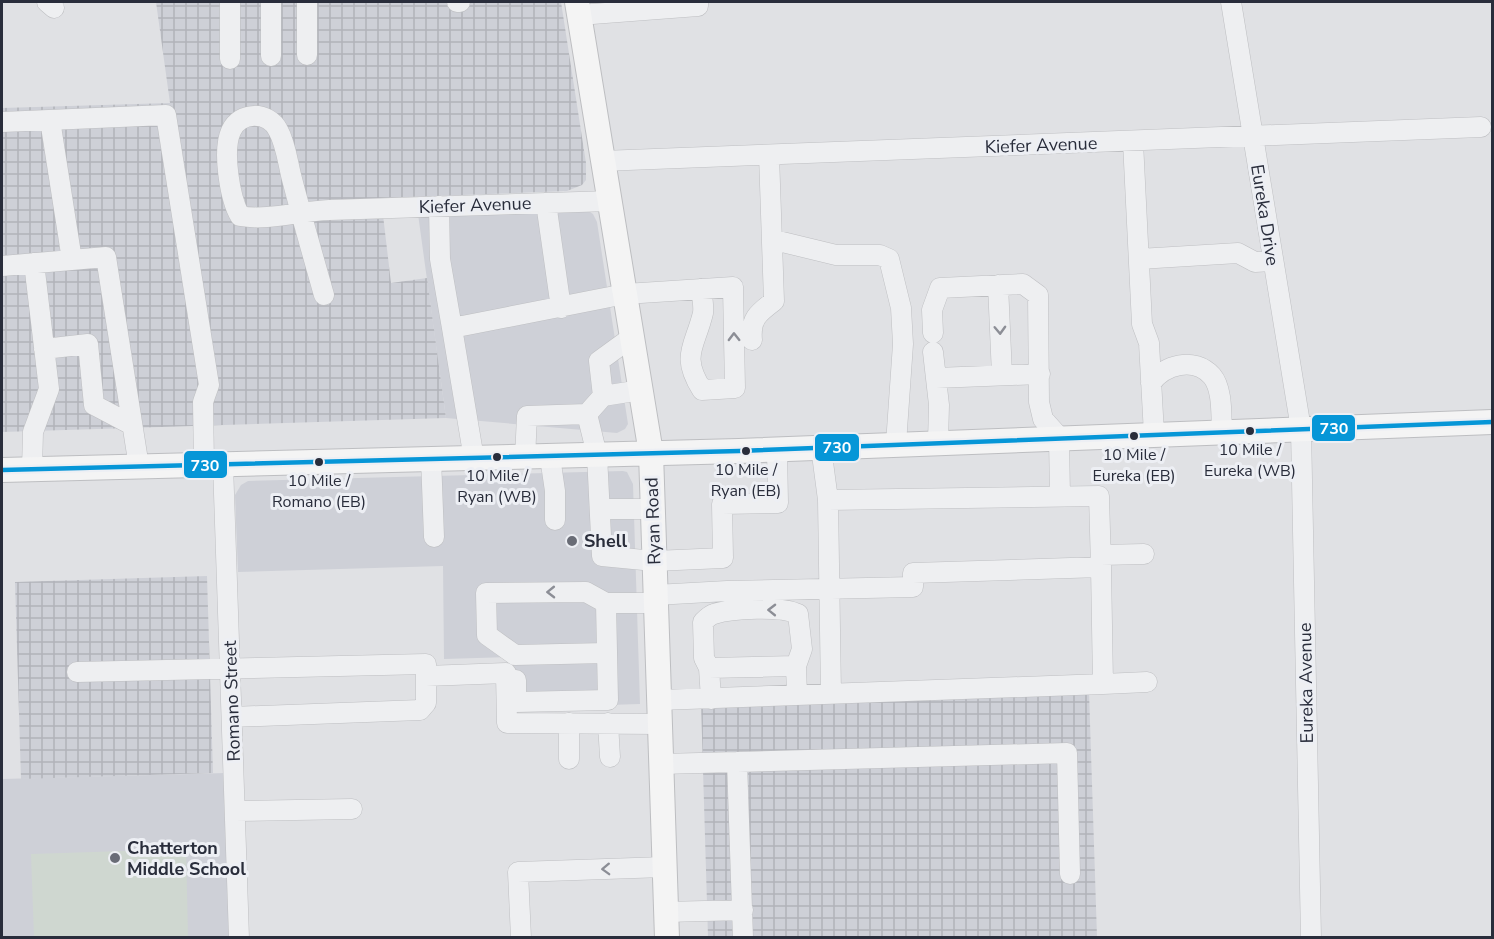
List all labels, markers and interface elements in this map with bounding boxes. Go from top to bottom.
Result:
street label: Kiefer Avenue [984,131,1098,159]
street label: Eureka Drive [1245,163,1285,267]
street label: Kiefer Avenue [418,191,532,219]
one-way arrow [993,326,1006,335]
one-way arrow [728,333,741,342]
line badge: 730 [1311,414,1356,442]
text: 730 [1320,418,1348,440]
marker: 10 Mile / Eureka (WB) [1244,425,1256,437]
marker: 10 Mile / Eureka (EB) [1128,430,1140,442]
line badge: 730 [814,433,860,462]
text: 730 [823,437,851,459]
place label: 10 Mile / Eureka (WB) [1204,439,1296,482]
place label: 10 Mile / Eureka (EB) [1092,444,1176,487]
marker: 10 Mile / Ryan (EB) [740,445,752,457]
line badge: 730 [183,450,228,479]
marker: 10 Mile / Ryan (WB) [491,451,503,463]
text: 730 [191,455,219,477]
marker: 10 Mile / Romano (EB) [313,456,325,468]
place label: 10 Mile / Ryan (EB) [711,459,781,502]
place label: 10 Mile / Ryan (WB) [457,465,537,508]
place label: 10 Mile / Romano (EB) [272,470,366,513]
street label: Ryan Road [639,477,667,565]
place label: Shell [584,529,627,553]
marker: Shell [565,534,579,548]
one-way arrow [546,586,555,598]
one-way arrow [768,604,777,616]
street label: Eureka Avenue [1293,622,1319,744]
street label: Romano Street [218,640,246,762]
place label: Chatterton Middle School [127,836,246,881]
marker: Chatterton Middle School [108,851,122,865]
one-way arrow [601,863,610,875]

